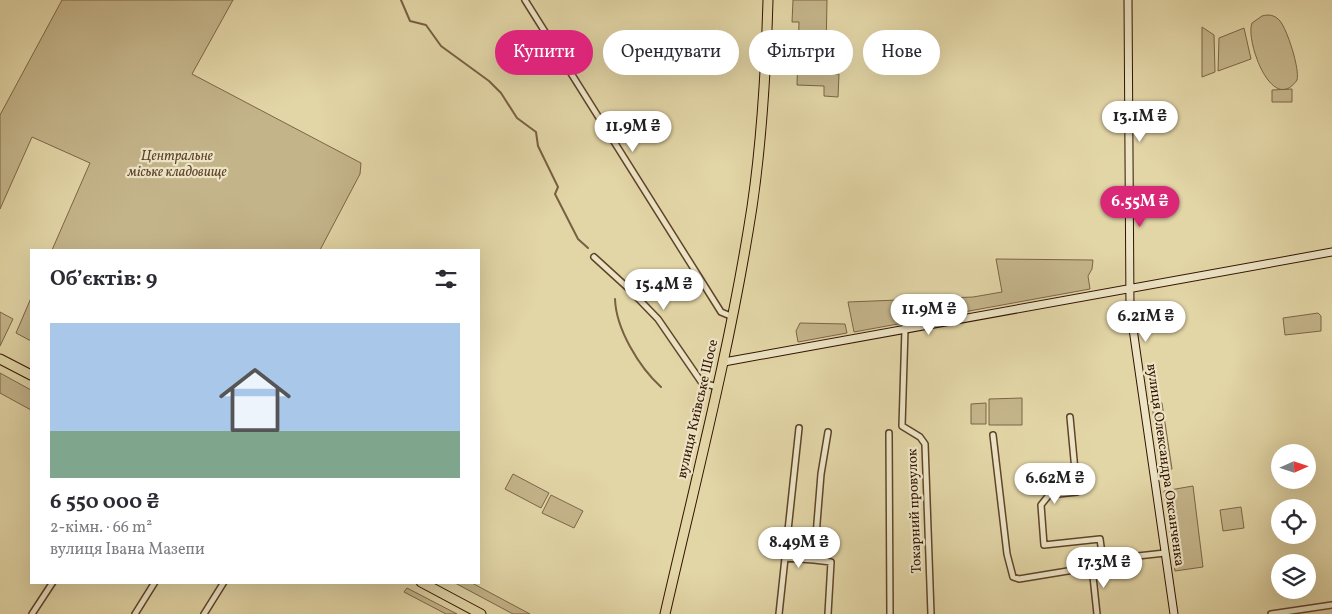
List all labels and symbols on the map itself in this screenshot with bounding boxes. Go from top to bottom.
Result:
pin: 13.1M ₴ [1094,100,1186,143]
pin: 11.9M ₴ [587,110,679,153]
park label: Центральне міське кладовище [126,147,227,182]
pin: 6.55M ₴ [1094,186,1186,228]
pin: 15.4M ₴ [618,268,710,311]
pin: 11.9M ₴ [883,294,975,336]
pin: 6.21M ₴ [1100,300,1192,343]
street label: вулиця Київське Шосе [673,337,723,480]
street label: вулиця Олександра Оксанченка [1141,363,1189,567]
north arrow [1271,444,1316,489]
street label: Токарний провулок [903,448,927,574]
pin: 6.62M ₴ [1009,462,1101,505]
pin: 8.49M ₴ [753,526,845,569]
pin: 17.3M ₴ [1058,546,1150,589]

